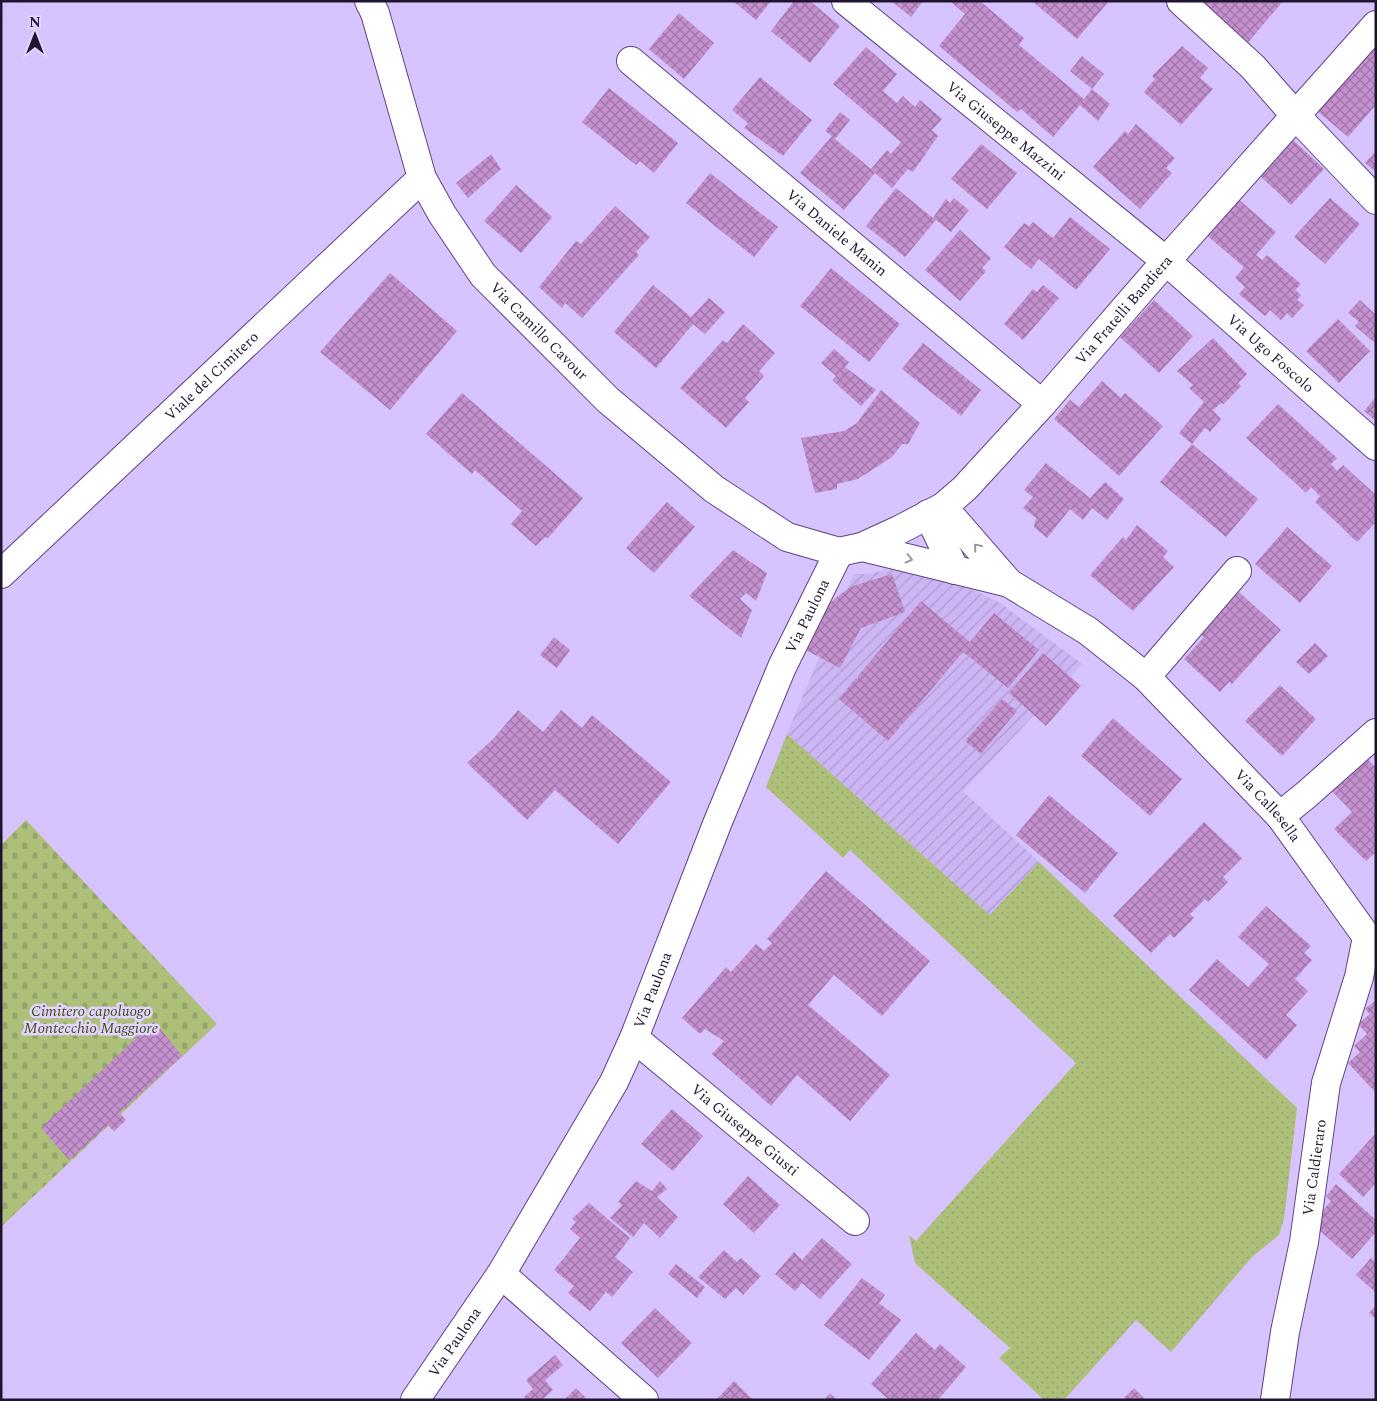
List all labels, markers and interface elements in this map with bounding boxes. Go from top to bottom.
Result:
north arrow [10,10,60,60]
text: N [29,12,41,33]
street label: Via Giuseppe Mazzini [941,76,1070,187]
street label: Via Daniele Manin [781,184,892,282]
street label: Via Fratelli Bandiera [1070,250,1179,370]
street label: Via Camillo Cavour [484,277,593,386]
street label: Via Ugo Foscolo [1222,309,1319,399]
street label: Viale del Cimitero [159,326,264,427]
one-way arrow [974,543,983,552]
one-way arrow [905,553,914,564]
street label: Via Paulona [780,575,836,657]
street label: Via Callesella [1229,764,1307,848]
street label: Via Paulona [628,948,679,1032]
park label: Cimitero capoluogo Montecchio Maggiore [24,1000,158,1040]
street label: Via Giuseppe Giusti [685,1078,804,1182]
street label: Via Caldieraro [1297,1118,1333,1217]
street label: Via Paulona [423,1302,487,1382]

